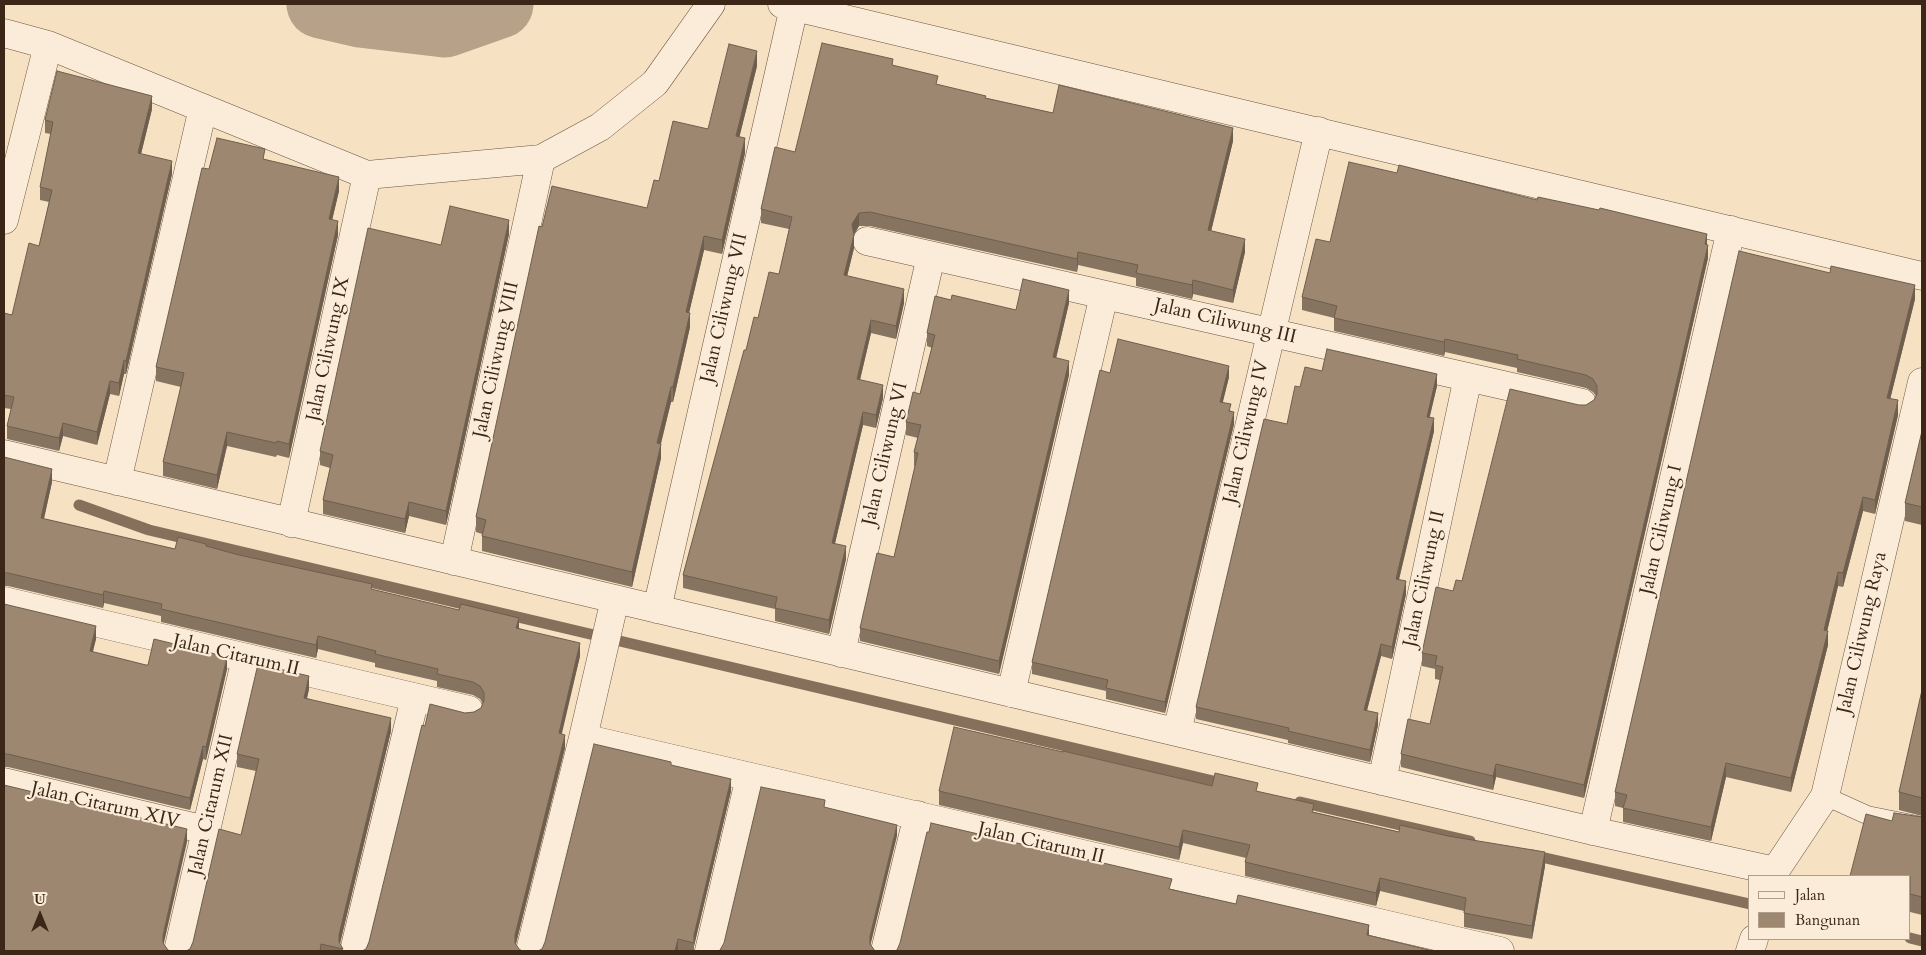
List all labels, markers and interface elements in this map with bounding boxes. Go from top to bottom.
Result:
street label: Jalan Ciliwung VII [697,231,753,385]
street label: Jalan Ciliwung IX [303,275,355,423]
street label: Jalan Ciliwung VIII [469,280,525,440]
street label: Jalan Ciliwung III [1152,295,1298,349]
street label: Jalan Ciliwung IV [1219,358,1275,506]
street label: Jalan Ciliwung VI [858,380,914,528]
street label: Jalan Ciliwung I [1636,463,1688,597]
street label: Jalan Ciliwung II [1399,509,1451,649]
street label: Jalan Ciliwung Raya [1833,550,1893,716]
street label: Jalan Citarum II [171,630,301,682]
street label: Jalan Citarum XII [185,732,239,878]
street label: Jalan Citarum XIV [29,778,181,834]
street label: Jalan Citarum II [976,818,1106,870]
legend [1748,875,1911,940]
text: Jalan [1795,885,1825,905]
north arrow [15,890,65,940]
text: U [34,890,46,909]
text: Bangunan [1795,910,1860,930]

